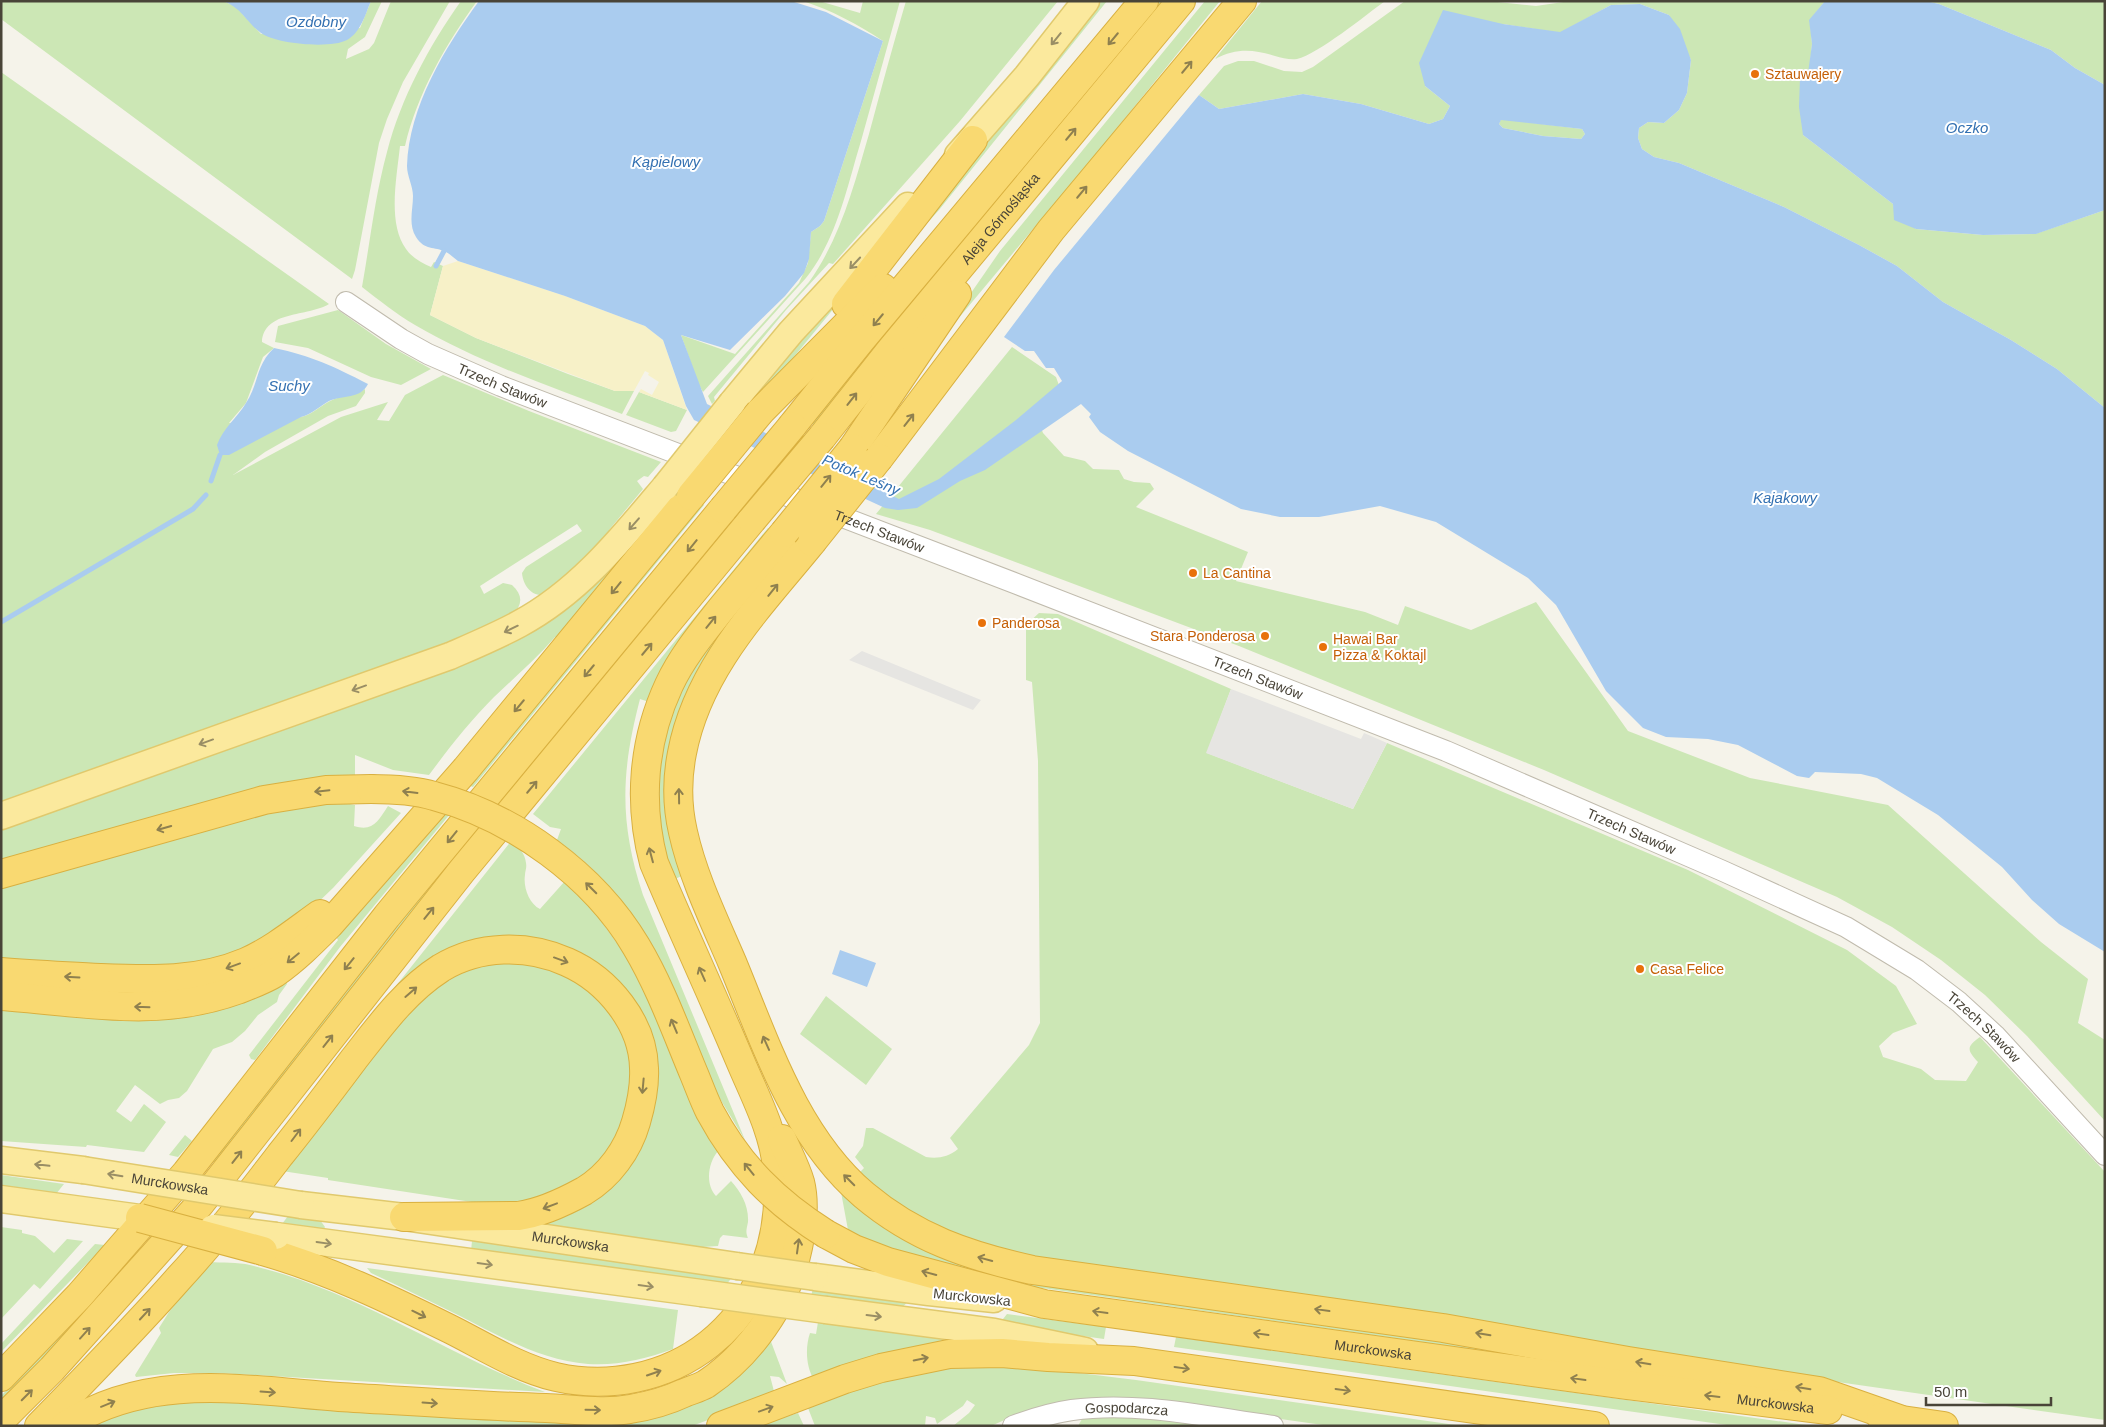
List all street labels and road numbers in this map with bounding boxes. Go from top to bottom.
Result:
street label: Aleja Górnośląska [958,169,1043,267]
street label: Trzech Stawów [455,360,550,411]
street label: Trzech Stawów [832,507,927,556]
street label: Trzech Stawów [1211,653,1306,703]
street label: Trzech Stawów [1585,805,1679,858]
street label: Trzech Stawów [1944,988,2024,1066]
street label: Murckowska [130,1170,210,1198]
street label: Murckowska [531,1228,610,1255]
street label: Murckowska [932,1285,1012,1309]
street label: Murckowska [1333,1337,1413,1363]
street label: Murckowska [1736,1391,1815,1416]
street label: Gospodarcza [1084,1399,1169,1419]

